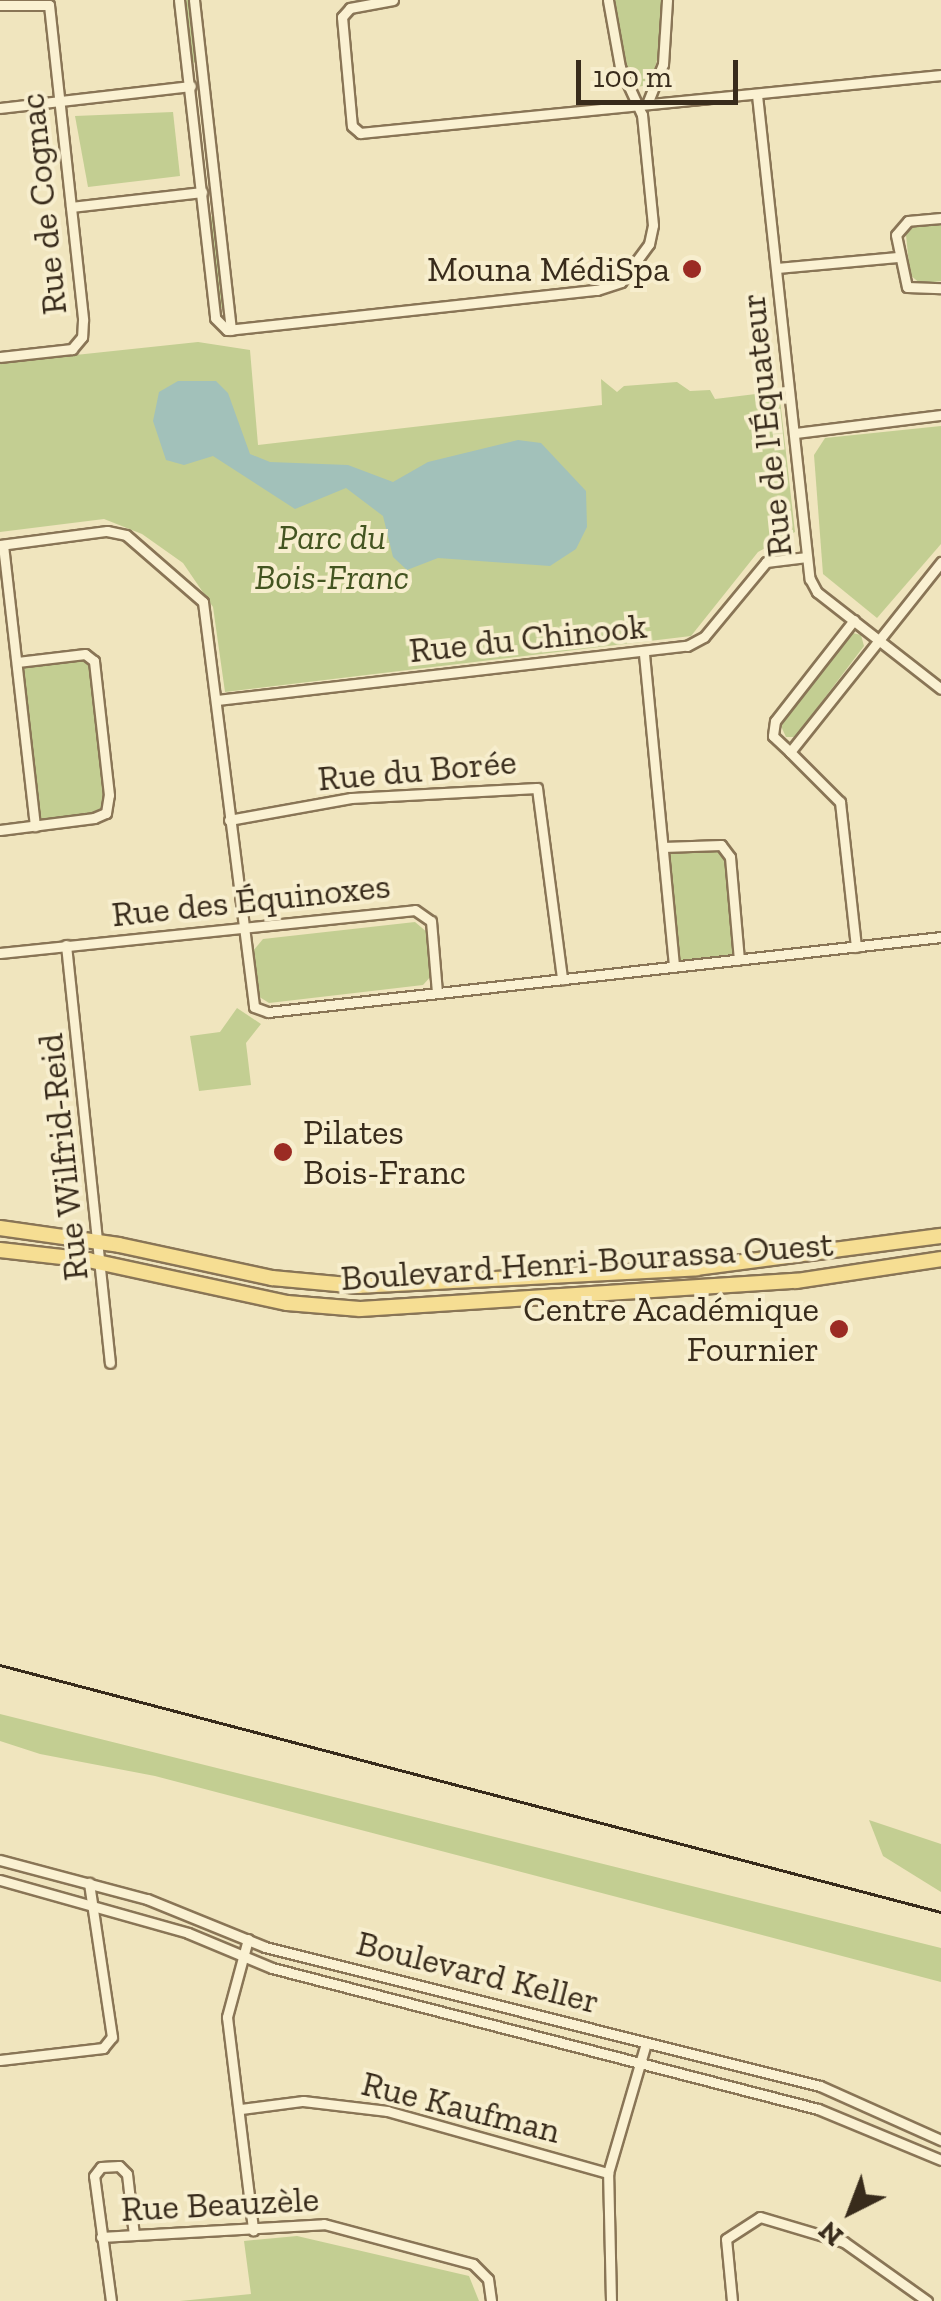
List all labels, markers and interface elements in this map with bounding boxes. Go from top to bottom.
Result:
scale bar [581,40,744,102]
text: 100 m [593,59,672,95]
street label: Rue de Cognac [11,91,75,317]
place label: Mouna MédiSpa [427,248,670,290]
marker: Mouna MédiSpa [679,256,705,282]
street label: Rue de l'Équateur [731,291,801,559]
park label: Parc du Bois-Franc [255,516,409,598]
street label: Rue du Chinook [407,605,649,671]
street label: Rue du Borée [316,740,518,800]
street label: Rue des Équinoxes [110,864,392,936]
street label: Rue Wilfrid-Reid [29,1031,97,1283]
place label: Pilates Bois-Franc [303,1111,466,1193]
marker: Pilates Bois-Franc [272,1141,294,1163]
street label: Boulevard Henri-Bourassa Ouest [339,1223,835,1299]
place label: Centre Académique Fournier [522,1288,819,1370]
marker: Centre Académique Fournier [828,1318,850,1340]
street label: Boulevard Keller [352,1922,604,2022]
street label: Rue Kaufman [357,2062,565,2152]
north arrow [801,2161,901,2261]
street label: Rue Beauzèle [120,2178,320,2230]
text: N [812,2214,850,2253]

